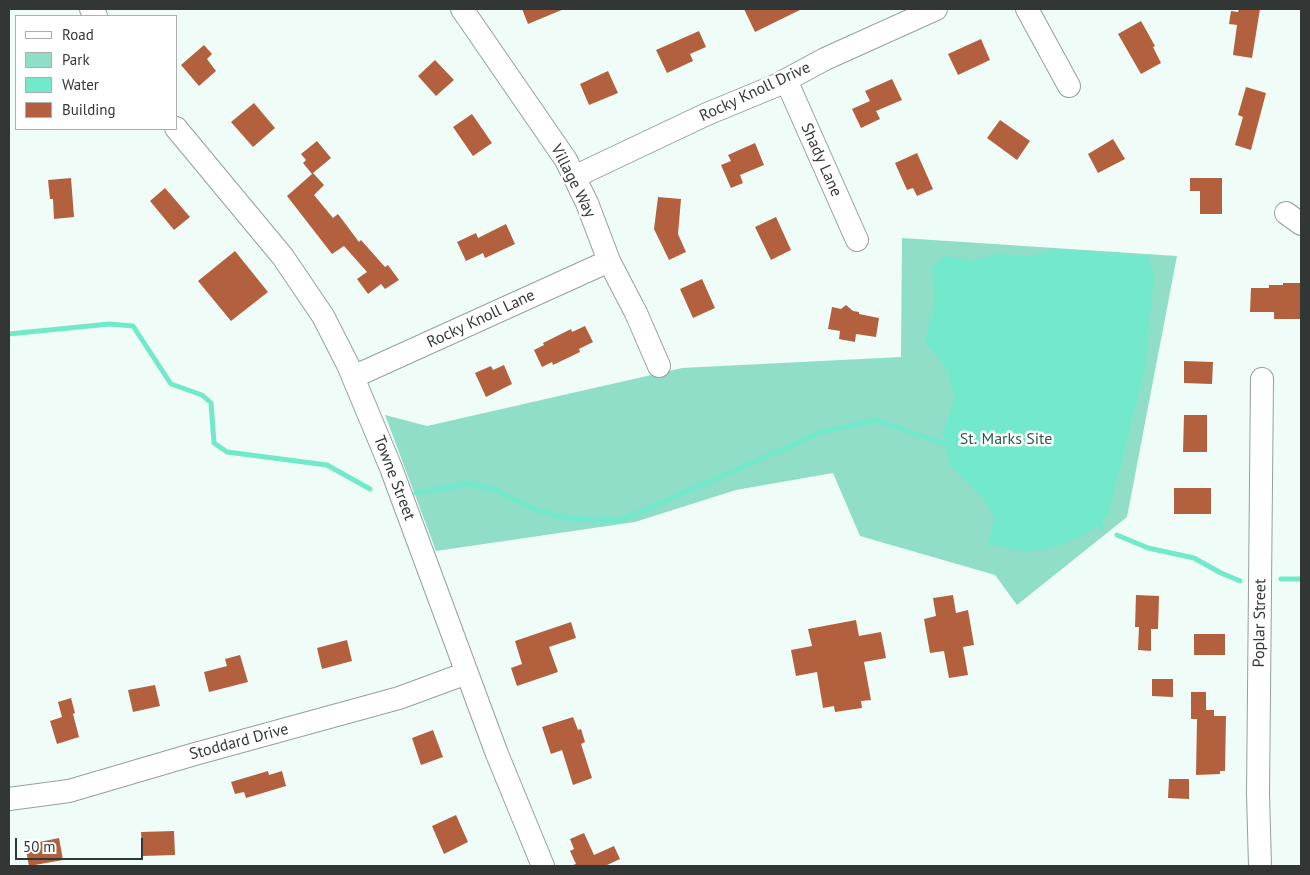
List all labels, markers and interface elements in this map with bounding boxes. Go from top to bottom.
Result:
legend [15,15,178,130]
text: Road [62,25,94,44]
text: Park [62,50,90,69]
street label: Rocky Knoll Drive [697,58,813,126]
text: Water [62,75,99,94]
text: Building [62,100,116,119]
street label: Shady Lane [796,120,846,200]
street label: Village Way [546,141,600,221]
street label: Rocky Knoll Lane [424,286,538,352]
park label: St. Marks Site [960,429,1052,449]
street label: Towne Street [369,433,419,523]
street label: Poplar Street [1250,578,1270,668]
street label: Stoddard Drive [187,720,291,764]
scale bar [18,828,145,860]
text: 50 m [23,837,56,856]

